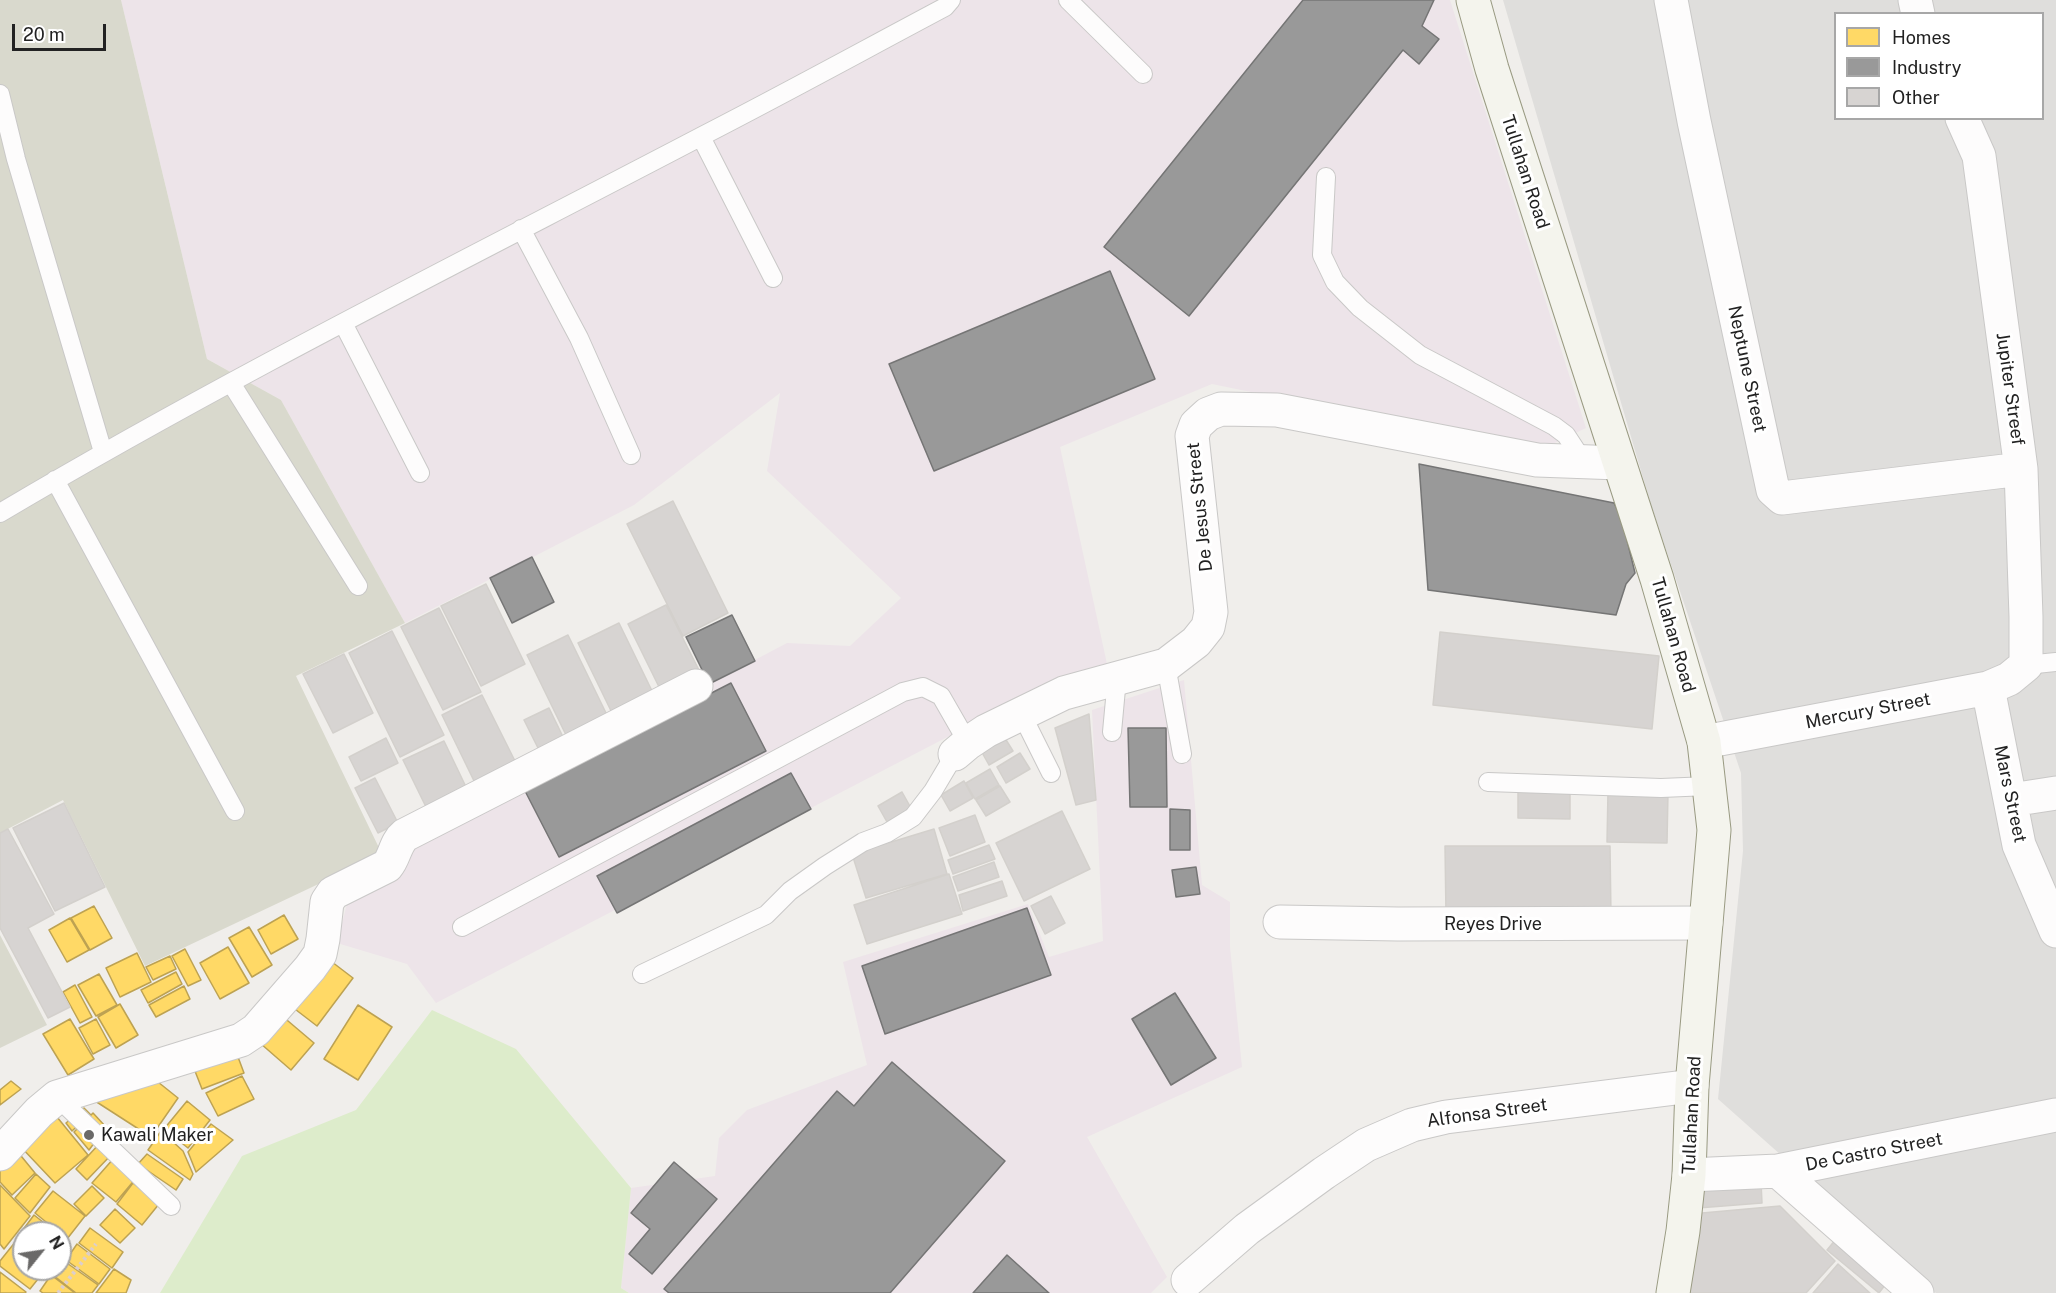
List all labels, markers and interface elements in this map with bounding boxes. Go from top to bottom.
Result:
scale bar [15,12,110,50]
legend [1834,12,2044,120]
text: 20 m [23,24,65,45]
text: Homes [1892,27,1951,48]
text: Industry [1892,57,1961,78]
text: Other [1892,87,1940,108]
street label: Tullahan Road [1496,112,1554,232]
street label: Neptune Street [1723,304,1771,434]
street label: Jupiter Streef [1991,331,2029,447]
street label: De Jesus Street [1182,441,1218,573]
street label: Tullahan Road [1646,575,1700,695]
street label: Mercury Street [1804,688,1932,734]
street label: Mars Street [1989,743,2031,845]
street label: Reyes Drive [1444,913,1542,935]
street label: Tullahan Road [1678,1055,1706,1175]
street label: Alfonsa Street [1425,1094,1549,1132]
place label: Kawali Maker [101,1124,214,1146]
marker: Kawali Maker [82,1128,96,1142]
street label: De Castro Street [1804,1128,1944,1176]
north arrow [12,1221,72,1281]
text: N [45,1233,68,1253]

